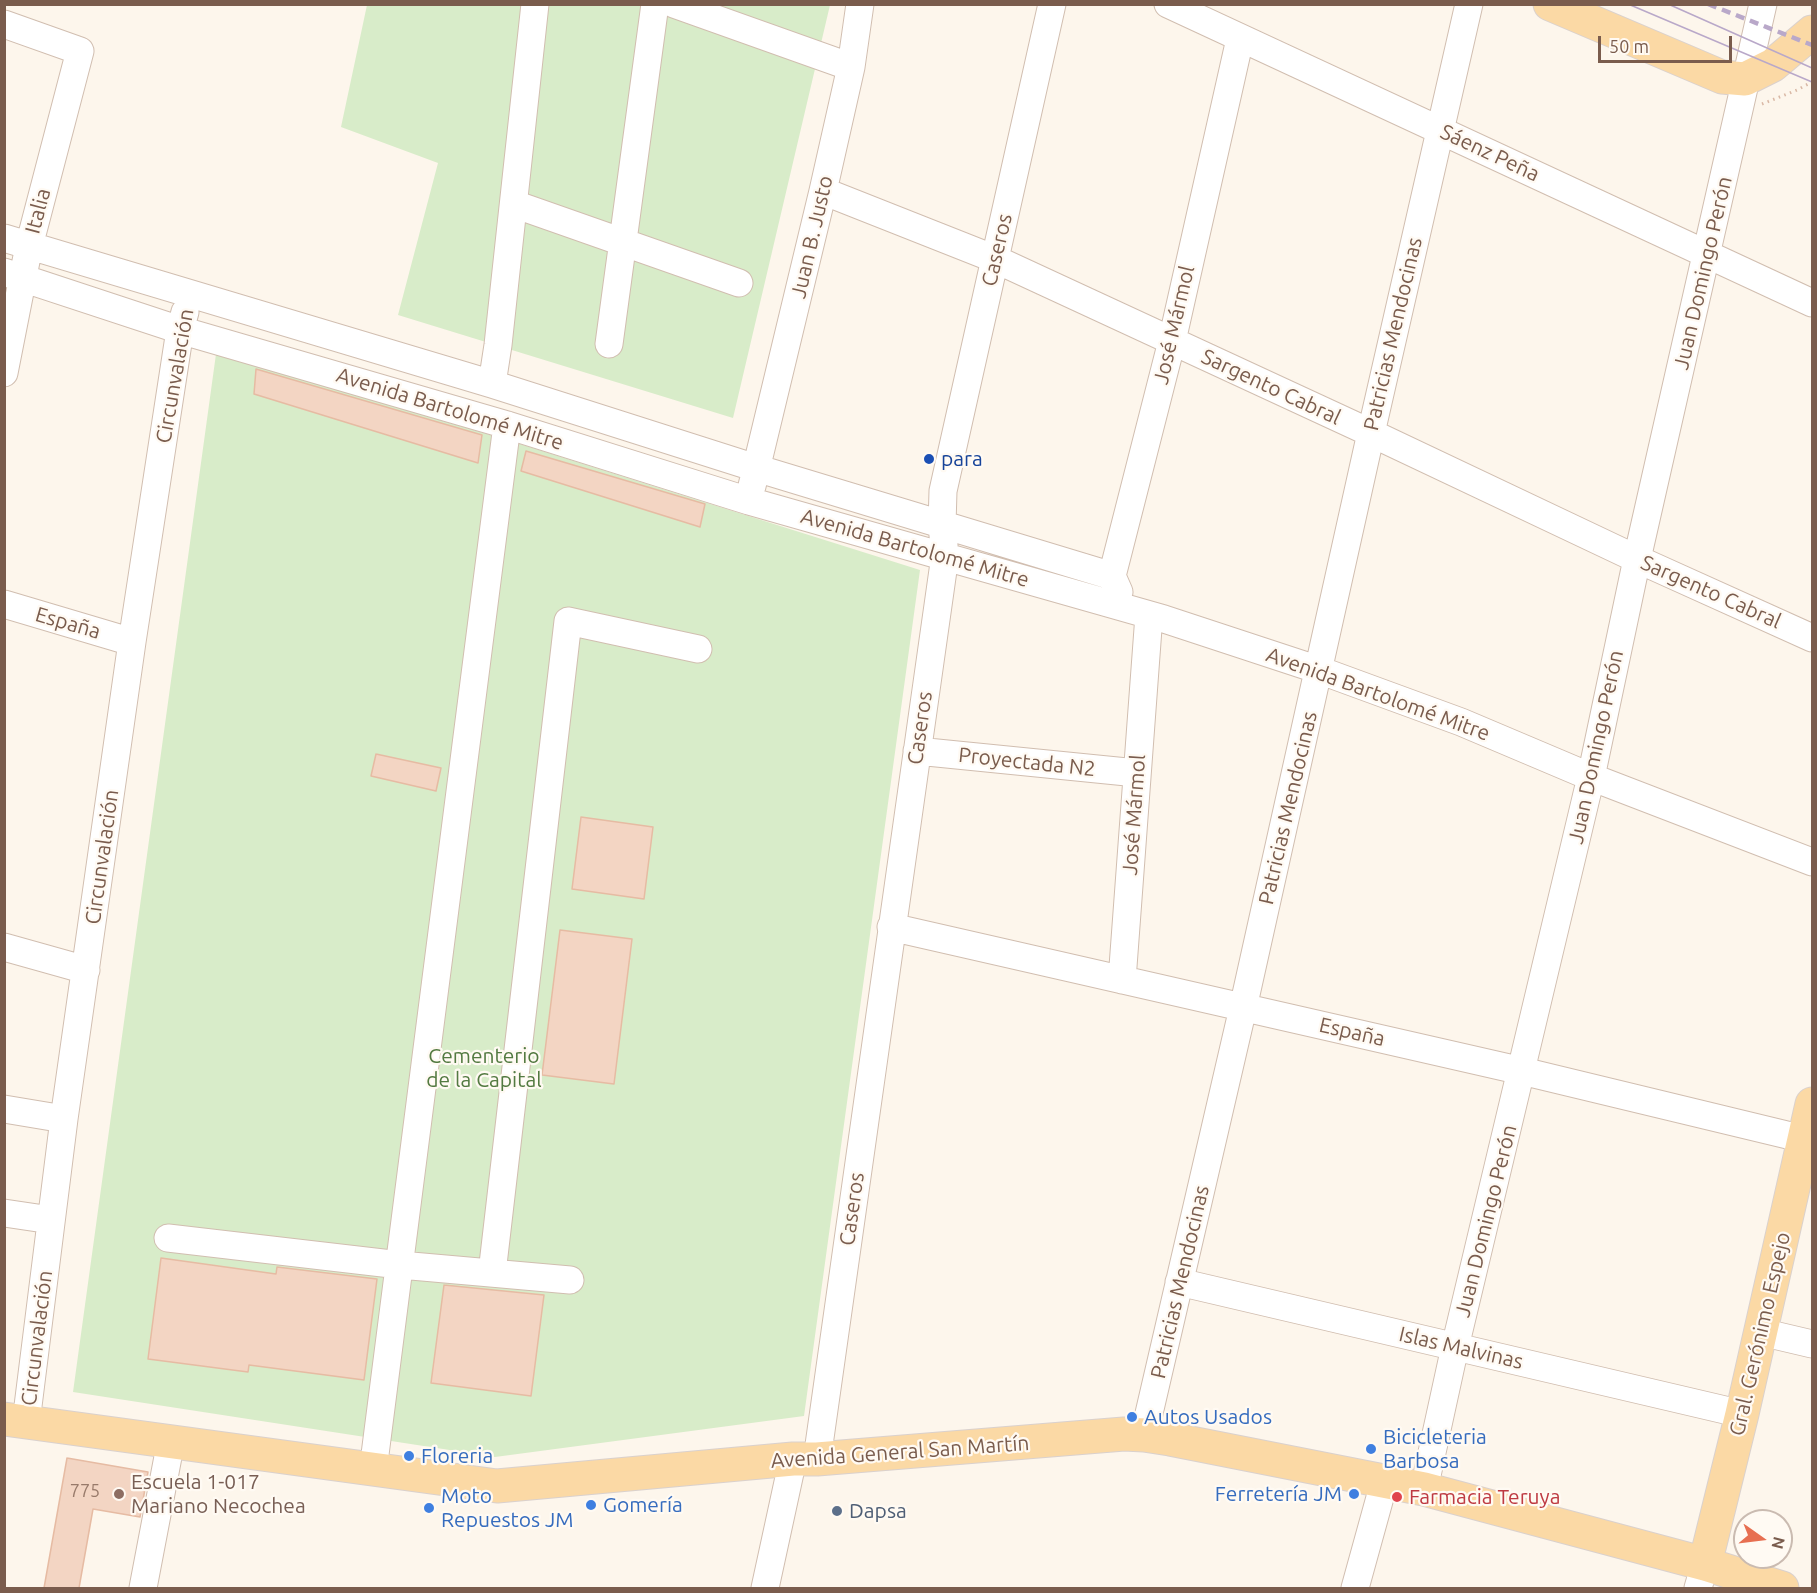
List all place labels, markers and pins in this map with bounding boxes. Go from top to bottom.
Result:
place label: para [941,446,983,472]
marker: para [922,452,936,466]
place label: Autos Usados [1144,1404,1272,1430]
marker: Autos Usados [1125,1410,1139,1424]
place label: Bicicleteria Barbosa [1383,1424,1487,1474]
marker: Bicicleteria Barbosa [1364,1442,1378,1456]
place label: Floreria [421,1443,493,1469]
marker: Floreria [402,1449,416,1463]
place label: Escuela 1-017 Mariano Necochea [131,1469,306,1519]
place label: Ferretería JM [1215,1481,1342,1507]
place label: Moto Repuestos JM [441,1483,574,1533]
place label: Farmacia Teruya [1409,1484,1560,1510]
marker: Escuela 1-017 Mariano Necochea [112,1487,126,1501]
marker: Ferretería JM [1347,1487,1361,1501]
marker: Farmacia Teruya [1390,1490,1404,1504]
place label: Gomería [603,1492,683,1518]
marker: Gomería [584,1498,598,1512]
place label: Dapsa [849,1498,907,1524]
marker: Moto Repuestos JM [422,1501,436,1515]
marker: Dapsa [830,1504,844,1518]

